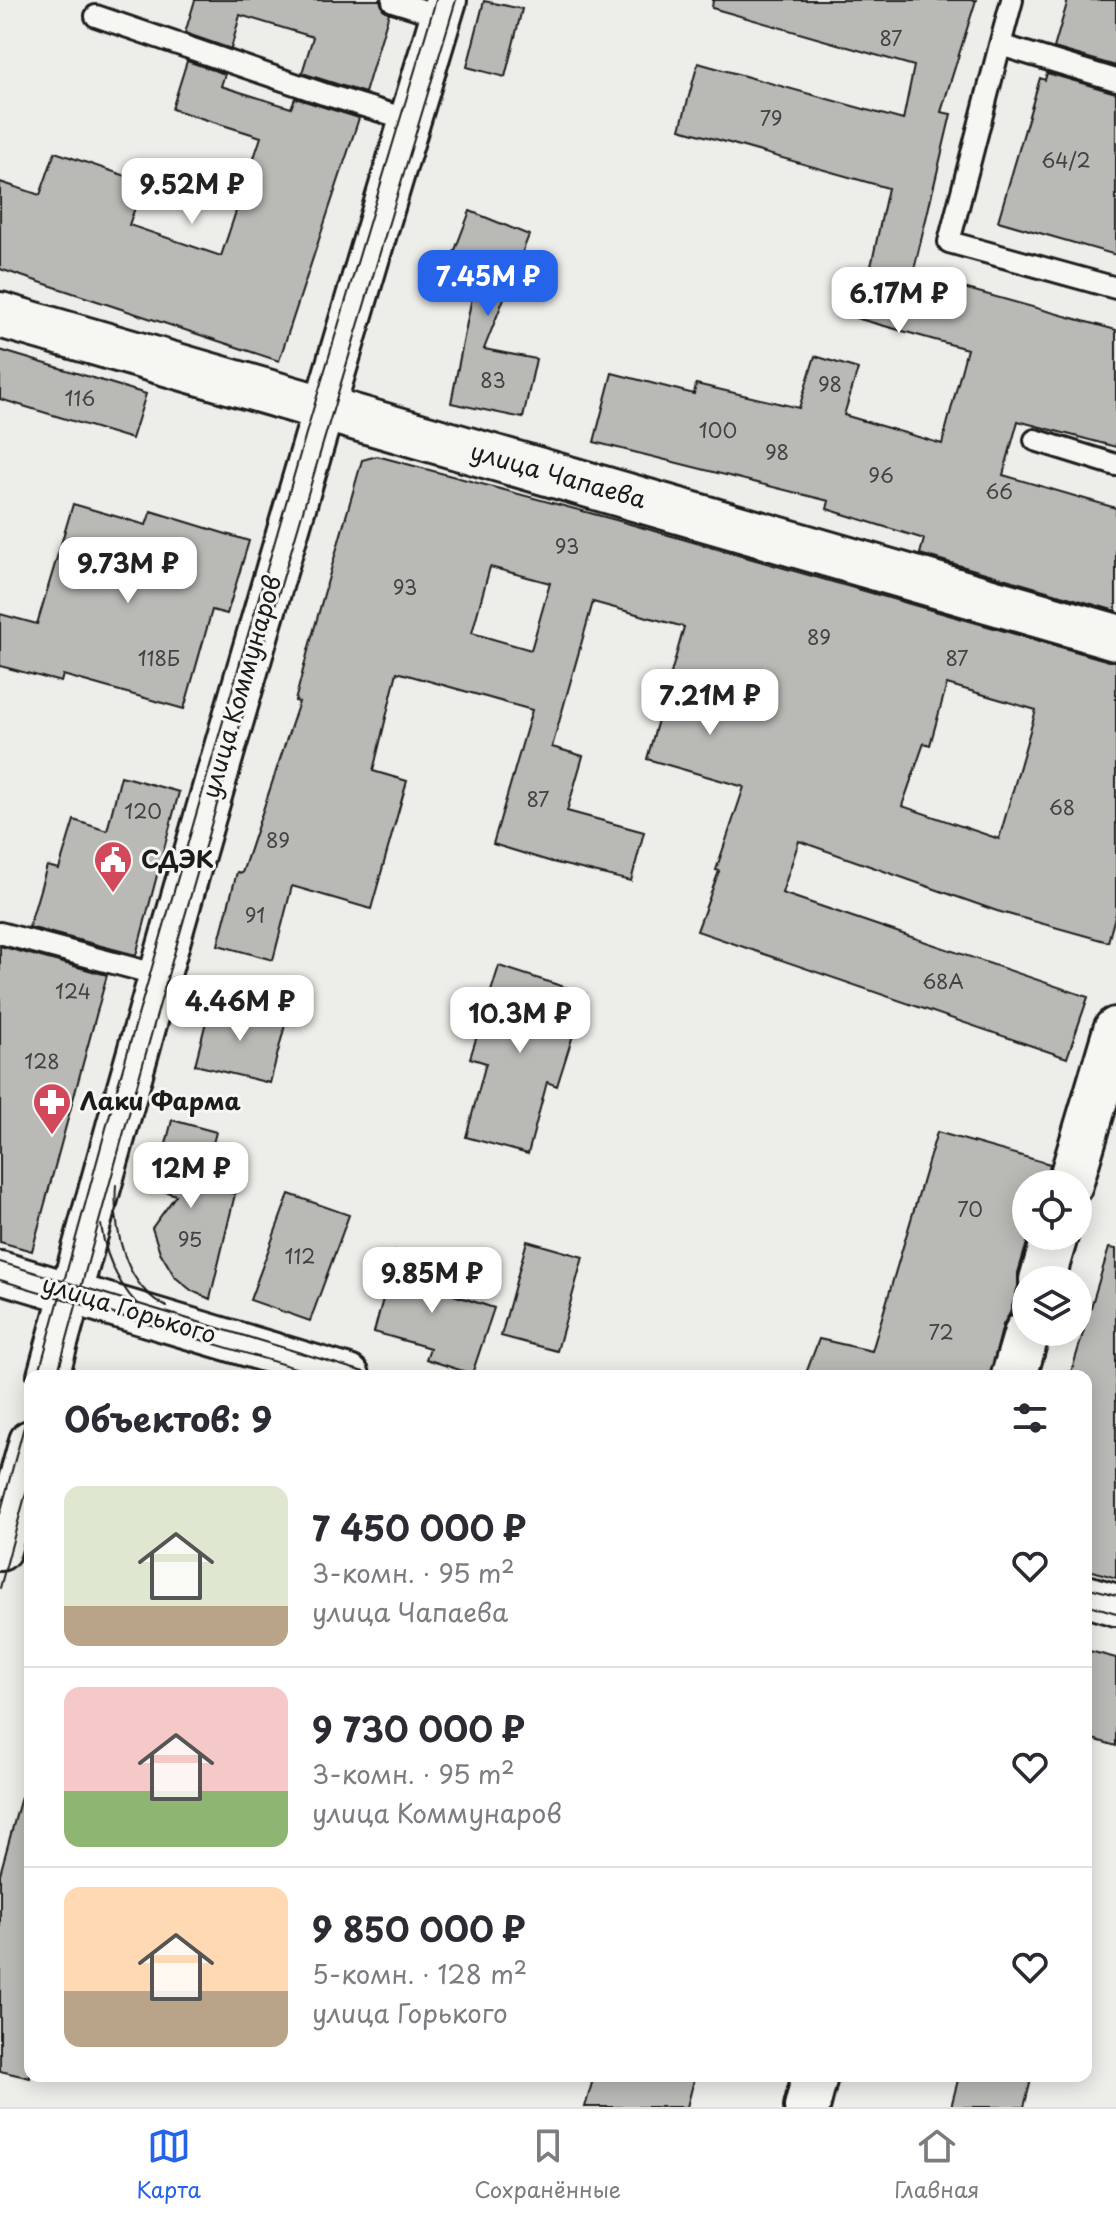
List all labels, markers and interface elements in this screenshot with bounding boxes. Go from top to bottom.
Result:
house number: 87 [880,23,902,53]
house number: 79 [760,103,782,133]
house number: 64/2 [1041,145,1091,175]
pin: 9.52M ₽ [118,158,266,226]
text: 9.52M ₽ [140,164,244,203]
pin: 7.45M ₽ [414,250,562,318]
text: 7.45M ₽ [436,256,540,295]
pin: 6.17M ₽ [825,267,973,335]
text: 6.17M ₽ [850,273,948,312]
house number: 83 [480,365,506,395]
house number: 98 [818,369,842,399]
house number: 116 [65,383,95,413]
house number: 100 [699,415,737,445]
street label: улица Чапаева [467,432,651,516]
house number: 98 [765,437,789,467]
house number: 96 [868,460,894,490]
house number: 66 [985,476,1013,506]
house number: 93 [555,531,579,561]
pin: 9.73M ₽ [54,537,202,605]
text: 9.73M ₽ [77,543,179,582]
street label: улица Коммунаров [191,571,289,802]
house number: 93 [393,572,417,602]
house number: 89 [807,622,831,652]
house number: 118Б [138,643,180,673]
house number: 87 [946,643,968,673]
pin: 7.21M ₽ [636,669,784,737]
text: 7.21M ₽ [659,675,761,714]
house number: 87 [527,784,549,814]
house number: 68 [1049,792,1075,822]
house number: 120 [124,796,162,826]
house number: 89 [266,825,290,855]
public building icon: СДЭК [92,839,134,894]
place label: СДЭК [141,840,214,876]
house number: 91 [245,900,265,930]
house number: 68А [922,966,964,996]
pin: 4.46M ₽ [166,975,314,1043]
house number: 124 [55,976,91,1006]
text: 4.46M ₽ [185,981,295,1020]
pin: 10.3M ₽ [446,987,594,1055]
text: 10.3M ₽ [468,993,572,1032]
house number: 128 [24,1046,60,1076]
pharmacy icon: Лаки Фарма [31,1081,73,1136]
place label: Лаки Фарма [80,1082,242,1118]
pin: 12M ₽ [135,1142,247,1210]
text: 12M ₽ [151,1148,231,1187]
map controls [1012,1170,1092,1346]
button: locate [1012,1170,1092,1250]
house number: 70 [957,1194,983,1224]
house number: 95 [178,1224,202,1254]
house number: 112 [285,1241,315,1271]
pin: 9.85M ₽ [358,1247,506,1315]
text: 9.85M ₽ [381,1253,483,1292]
street label: улица Горького [38,1264,221,1352]
button: layers [1012,1266,1092,1346]
house number: 72 [928,1317,954,1347]
text: Объектов: 9 [64,1392,272,1444]
icon: filters [1008,1396,1052,1440]
text: 7 450 000 ₽ [312,1501,526,1553]
icon: home [128,1518,224,1614]
icon: heart [1008,1544,1052,1588]
text: 3-комн. · 95 m² [312,1553,515,1592]
text: улица Чапаева [312,1592,508,1631]
text: 9 730 000 ₽ [312,1702,525,1754]
icon: home [128,1719,224,1815]
icon: heart [1008,1745,1052,1789]
text: 3-комн. · 95 m² [312,1754,515,1793]
text: улица Коммунаров [312,1793,562,1832]
text: 9 850 000 ₽ [312,1902,526,1954]
icon: home [128,1919,224,2015]
icon: heart [1008,1945,1052,1989]
text: 5-комн. · 128 m² [312,1954,527,1993]
text: улица Горького [312,1993,508,2032]
tab: Карта [137,2124,201,2205]
tab: Сохранённые [474,2124,621,2205]
tab: Главная [894,2124,979,2205]

